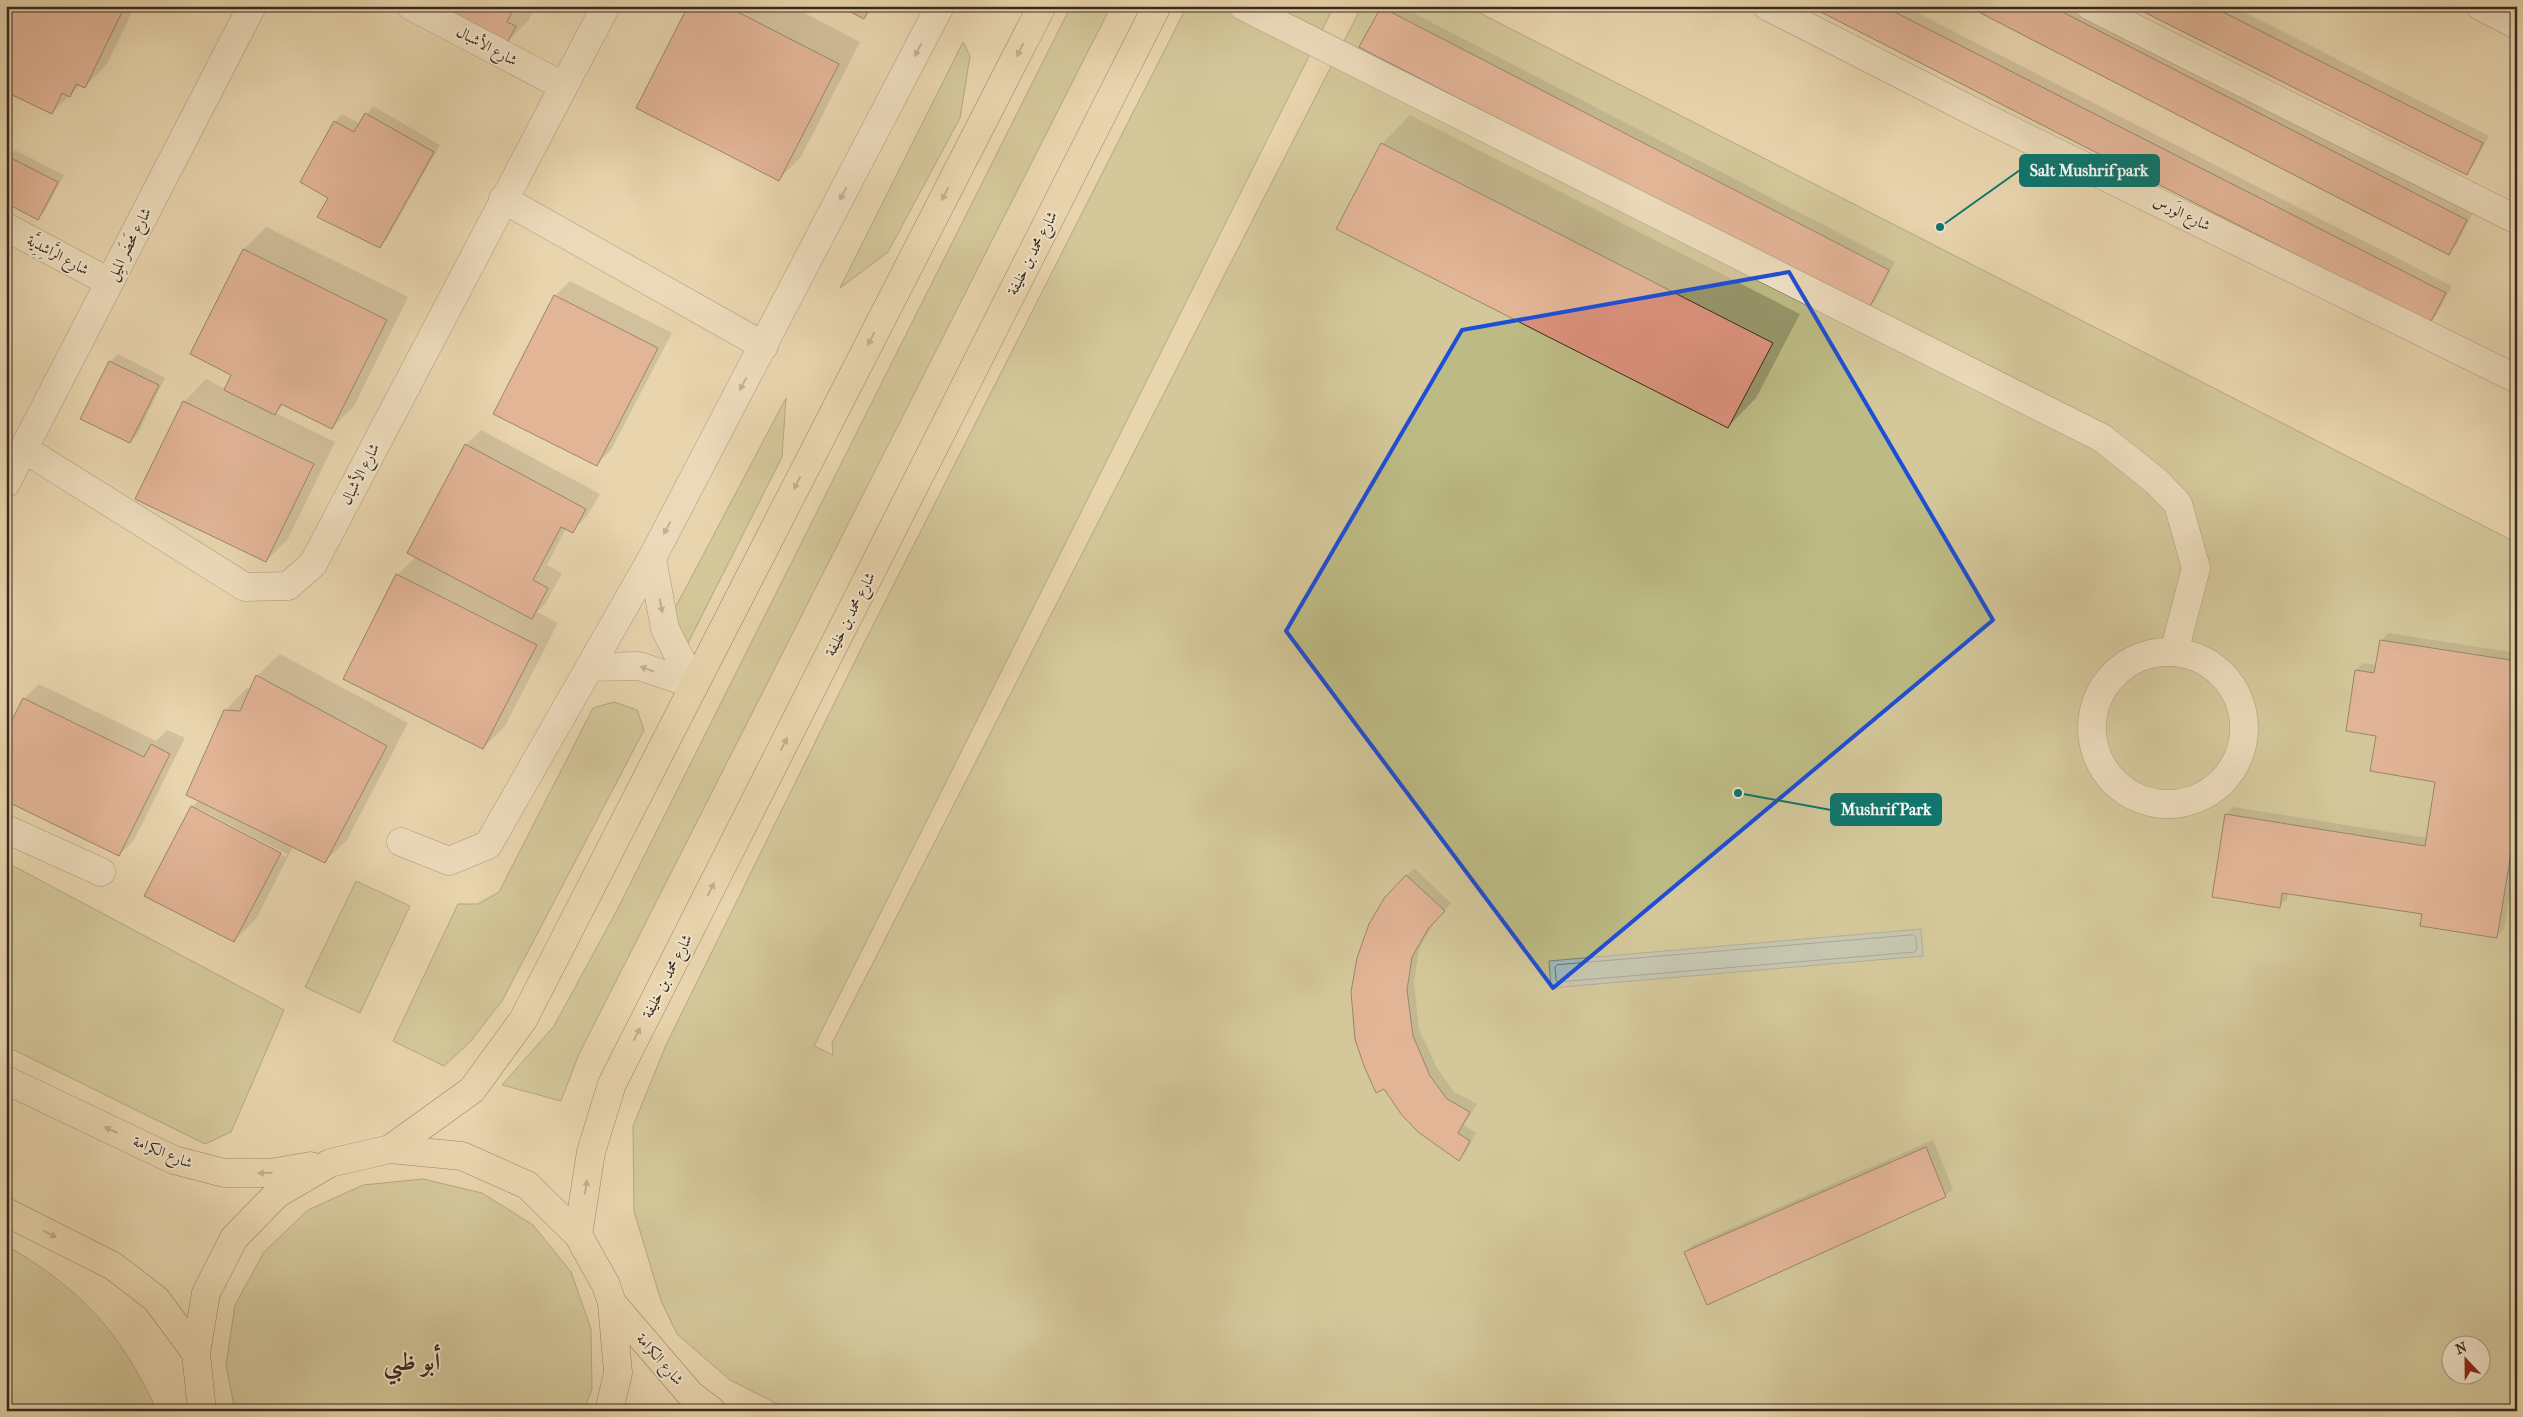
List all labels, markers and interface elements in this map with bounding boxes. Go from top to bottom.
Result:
street label: شارع الأشبال [451,21,522,73]
one-way arrow [1016,42,1024,57]
one-way arrow [913,43,922,56]
callout: Salt Mushrif park [2020,155,2159,186]
text: Salt Mushrif park [2030,161,2149,181]
one-way arrow [839,186,847,201]
one-way arrow [941,187,949,201]
street label: شارع الوَرس [2149,190,2214,238]
street label: شارع مَحضَر المِيل [101,204,159,285]
street label: شارع محمد بن خليفة [1003,208,1064,300]
street label: شارع الرَّاشِدِيَّة [22,228,94,282]
one-way arrow [867,331,875,346]
one-way arrow [739,377,747,392]
street label: شارع الأشبال [335,439,387,510]
one-way arrow [793,476,801,490]
one-way arrow [663,521,671,535]
street label: شارع محمد بن خليفة [821,569,882,661]
one-way arrow [657,598,665,613]
one-way arrow [639,665,654,673]
one-way arrow [780,737,788,751]
callout: Mushrif Park [1831,794,1941,825]
text: Mushrif Park [1840,800,1932,819]
one-way arrow [707,882,715,896]
street label: شارع محمد بن خليفة [638,931,699,1023]
one-way arrow [633,1027,641,1041]
one-way arrow [104,1126,118,1134]
street label: شارع الكرامة [129,1132,195,1176]
one-way arrow [256,1169,272,1177]
one-way arrow [582,1179,590,1195]
one-way arrow [43,1230,57,1238]
street label: شارع الكرامة [630,1329,687,1391]
north arrow [2440,1334,2490,1384]
text: N [2453,1338,2470,1358]
district label: أبو ظبي [384,1344,441,1385]

